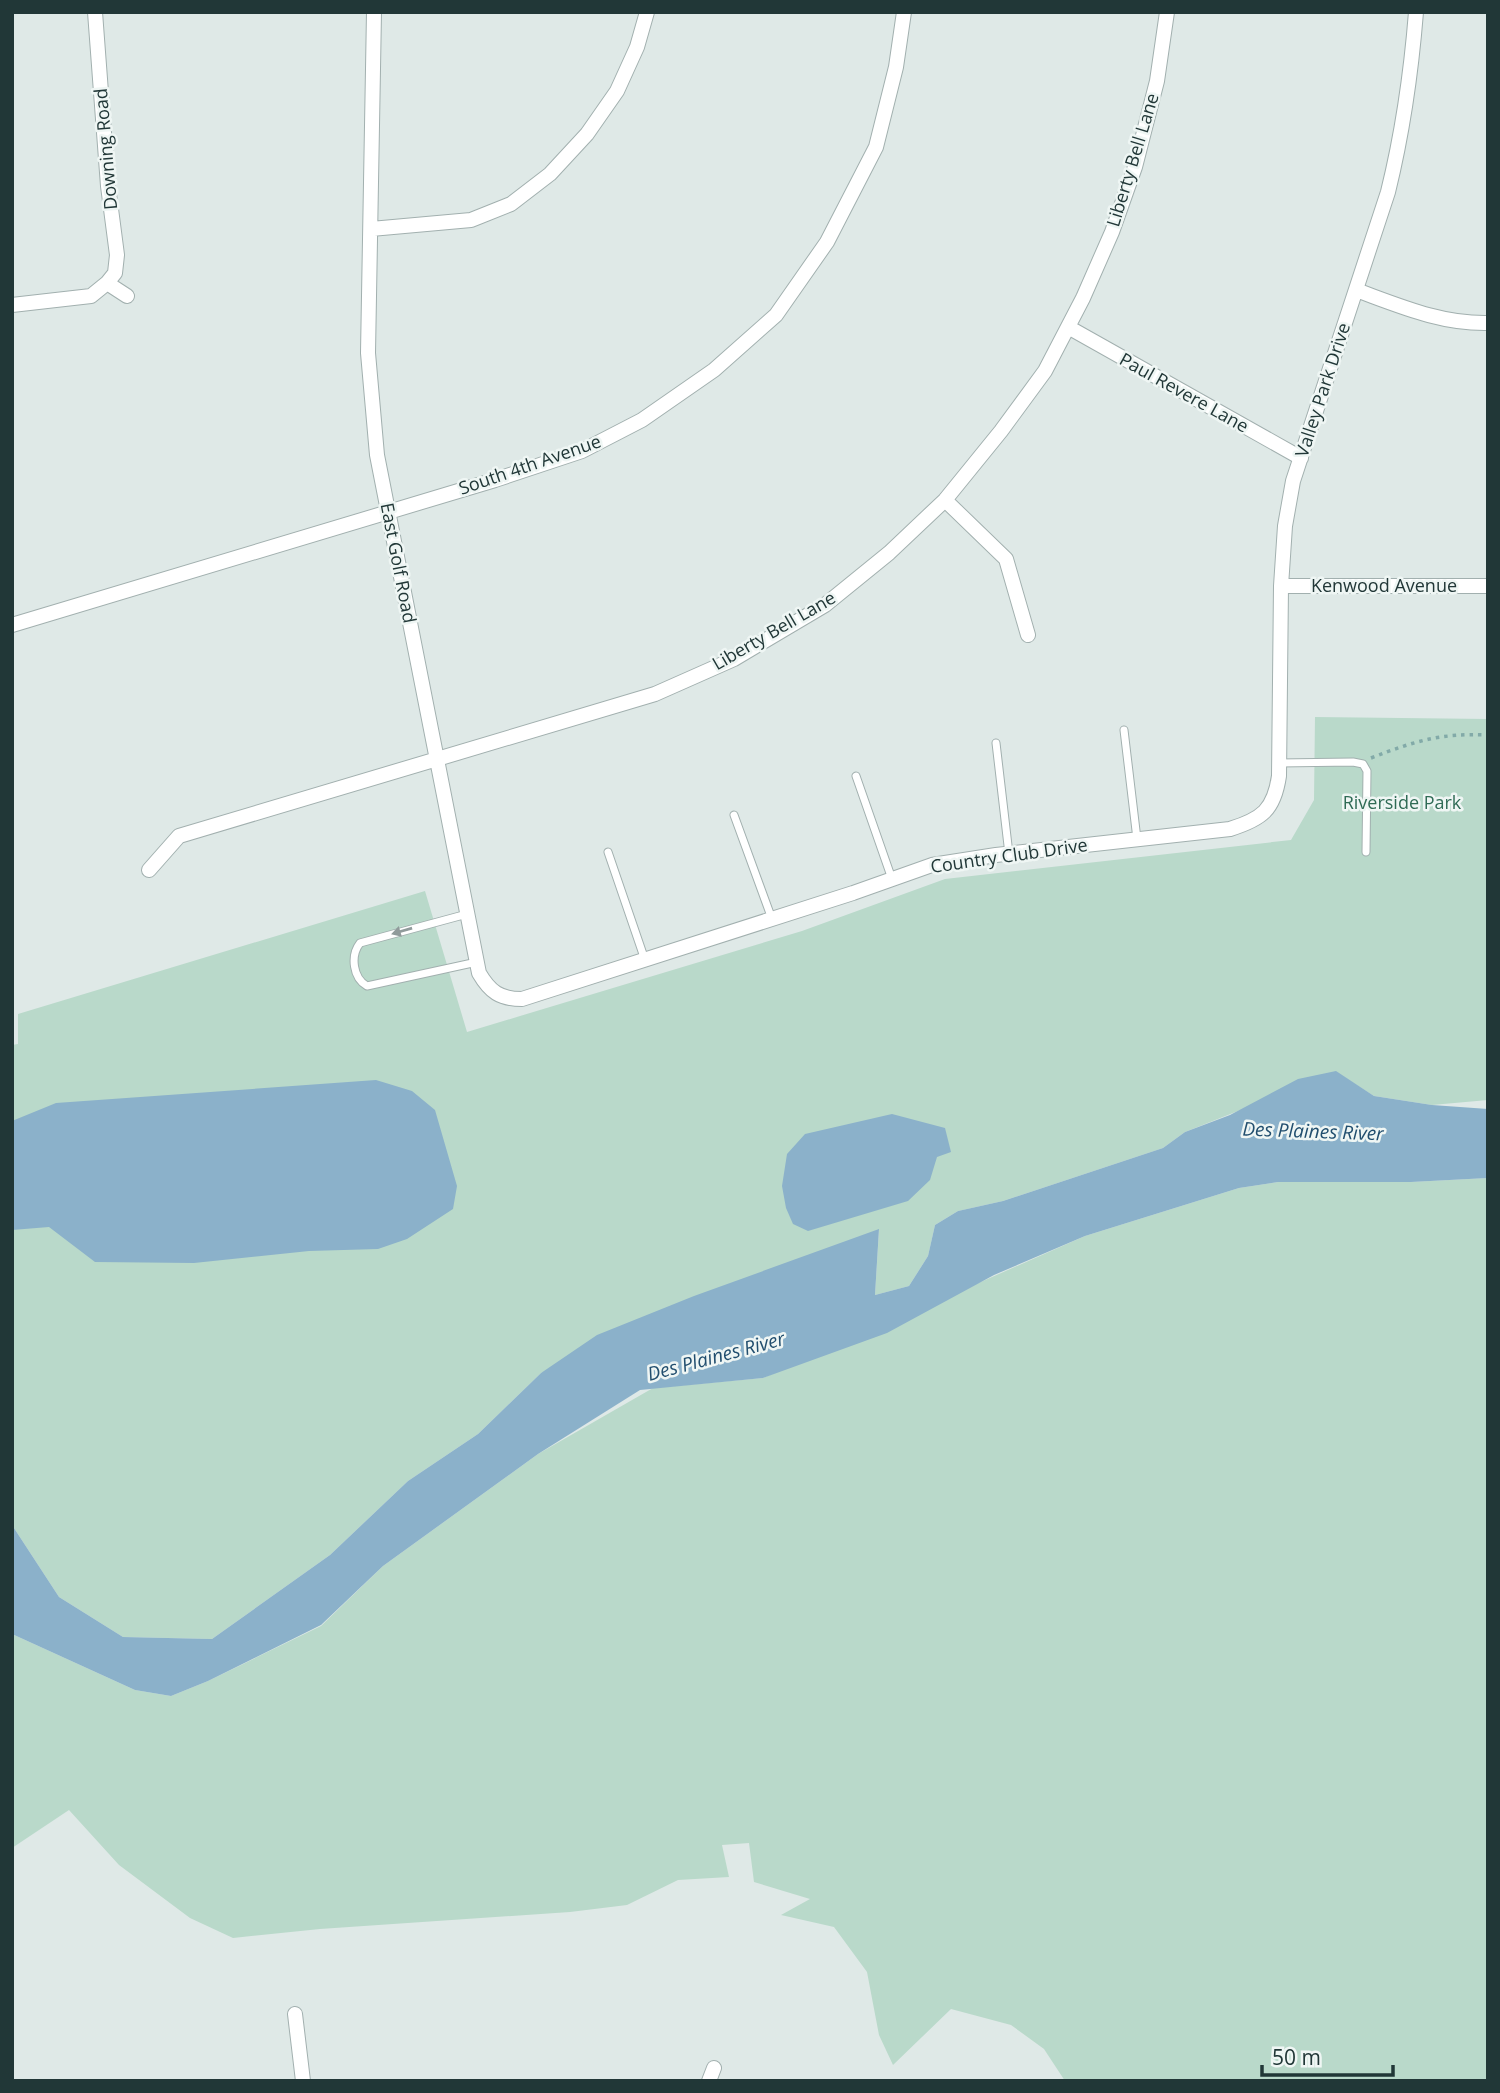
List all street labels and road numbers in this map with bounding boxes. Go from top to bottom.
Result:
street label: Downing Road [88,87,122,211]
street label: Liberty Bell Lane [1100,90,1164,229]
street label: Valley Park Drive [1289,319,1355,460]
street label: Paul Revere Lane [1116,347,1253,438]
street label: South 4th Avenue [455,428,604,500]
street label: East Golf Road [376,501,422,625]
street label: Kenwood Avenue [1311,573,1457,597]
street label: Liberty Bell Lane [707,585,840,675]
street label: Country Club Drive [929,832,1089,878]

